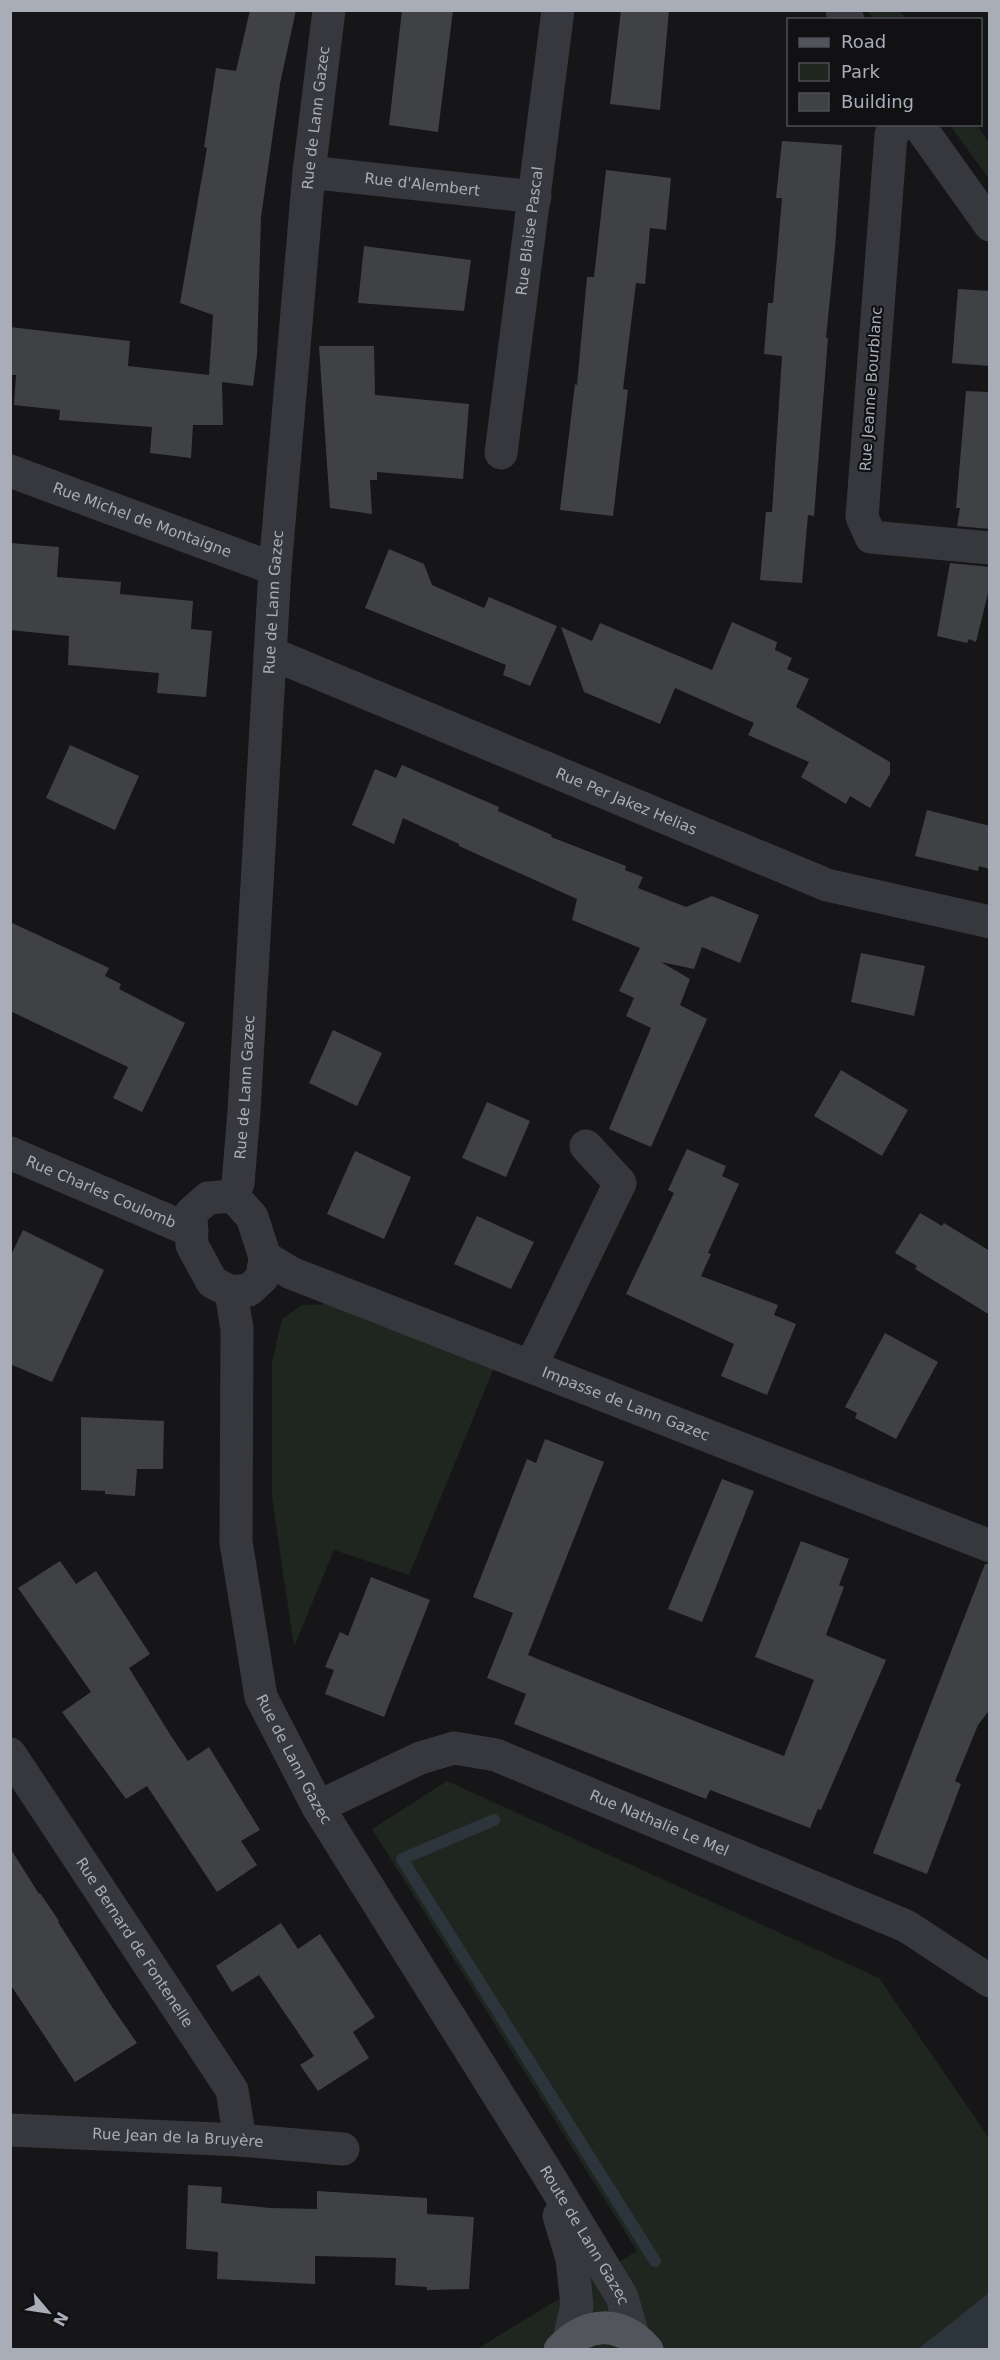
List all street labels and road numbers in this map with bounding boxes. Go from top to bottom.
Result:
street label: Rue de Lann Gazec [299,45,333,190]
street label: Rue Blaise Pascal [512,165,547,296]
street label: Rue d'Alembert [364,169,481,200]
street label: Rue Jeanne Bourblanc [856,306,886,472]
street label: Rue Michel de Montaigne [50,479,234,561]
street label: Rue de Lann Gazec [260,529,287,675]
street label: Rue Per Jakez Helias [553,764,700,839]
street label: Rue de Lann Gazec [231,1015,259,1160]
street label: Rue Charles Coulomb [23,1152,179,1232]
street label: Impasse de Lann Gazec [539,1363,712,1445]
street label: Rue de Lann Gazec [252,1691,336,1828]
street label: Rue Nathalie Le Mel [587,1786,731,1860]
street label: Rue Bernard de Fontenelle [72,1854,197,2031]
street label: Rue Jean de la Bruyère [92,2125,264,2151]
street label: Route de Lann Gazec [536,2162,633,2307]

